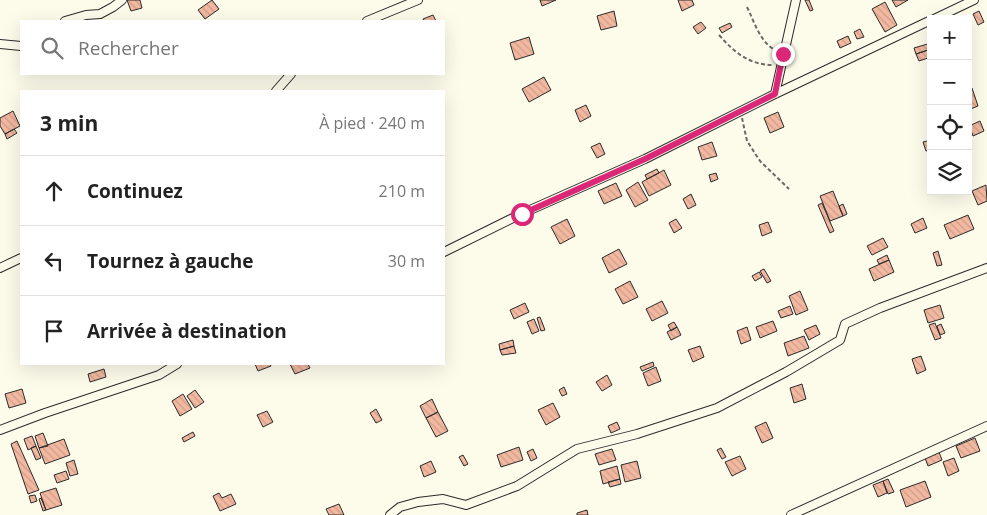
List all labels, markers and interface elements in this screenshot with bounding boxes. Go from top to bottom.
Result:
map controls [927,15,972,195]
button: + [927,15,972,60]
search box [20,20,445,75]
icon: search [38,34,66,62]
text: Rechercher [78,35,179,61]
route end [772,43,795,66]
button: − [927,60,972,105]
button: locate [927,105,972,150]
text: 3 min [40,109,98,137]
text: À pied · 240 m [319,112,425,134]
button: layers [927,150,972,195]
icon: ahead [40,177,68,205]
text: Continuez [87,178,183,204]
text: 210 m [379,180,425,202]
route start [511,203,534,226]
icon: left [40,247,68,275]
text: Tournez à gauche [87,248,253,274]
text: 30 m [388,250,425,272]
icon: arrive [40,317,68,345]
text: Arrivée à destination [87,318,287,344]

